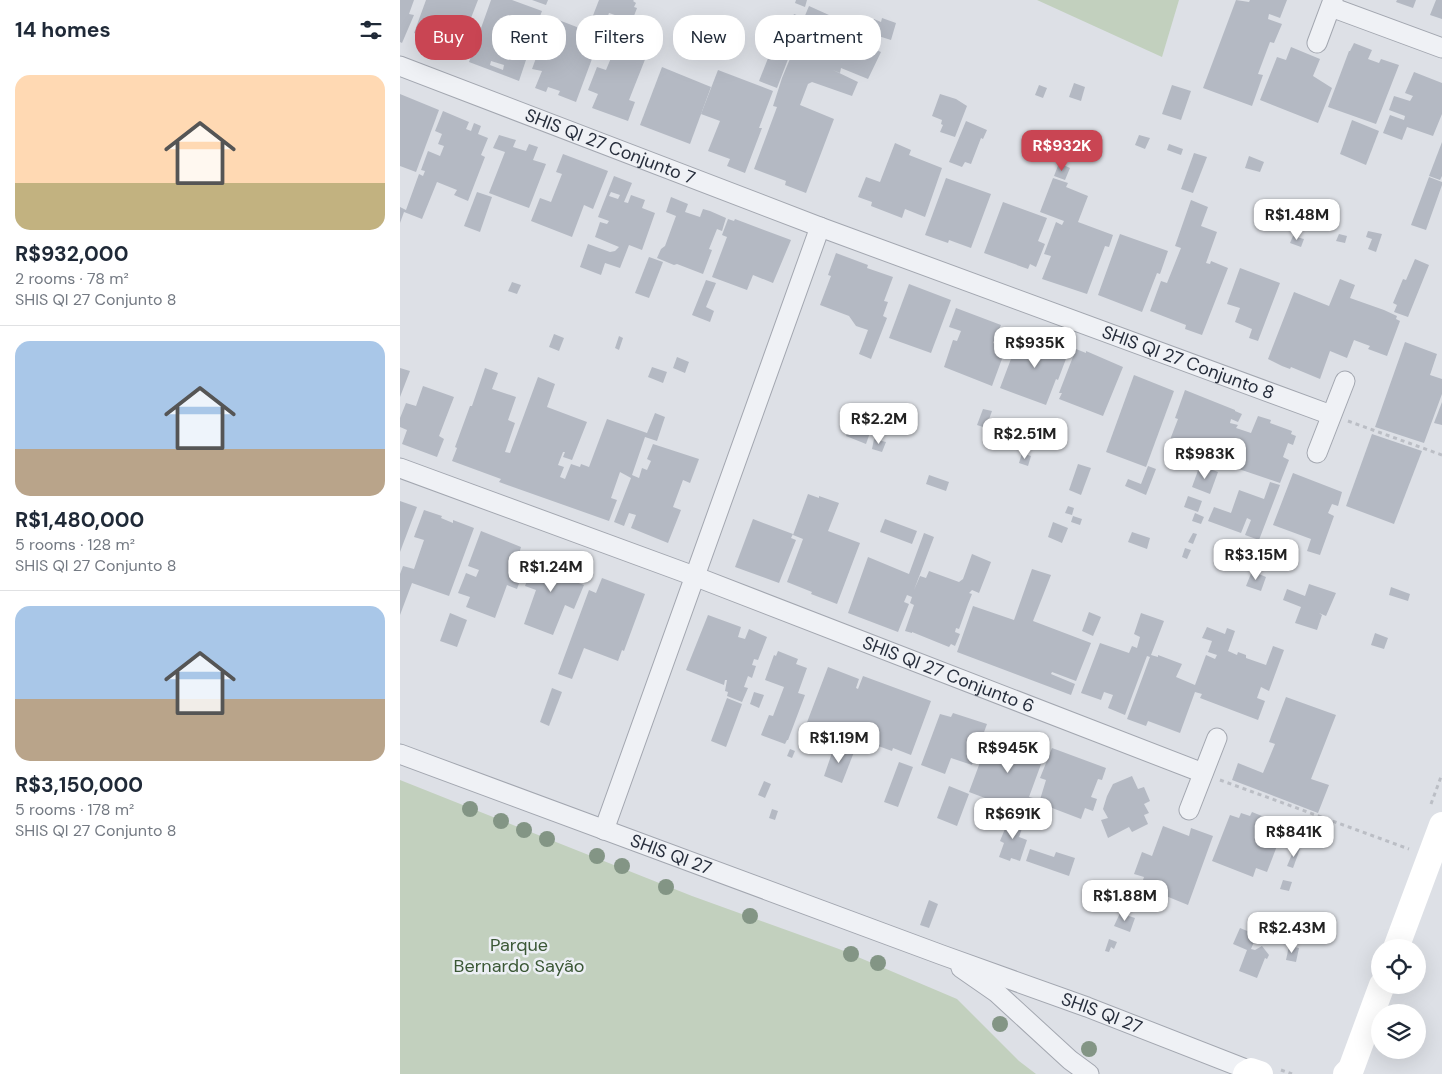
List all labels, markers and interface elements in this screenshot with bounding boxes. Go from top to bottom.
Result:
chip: Buy [415,15,482,60]
chip: Rent [492,15,566,60]
chip: Filters [576,15,663,60]
chip: New [673,15,745,60]
chip: Apartment [755,15,881,60]
text: 14 homes [15,16,111,44]
icon: filters [357,16,385,44]
street label: SHIS QI 27 Conjunto 7 [522,103,699,190]
icon: home [155,108,245,198]
pin: R$932K [1021,130,1103,172]
text: R$932K [1032,135,1092,156]
pin: R$1.48M [1251,198,1343,241]
text: R$1.48M [1265,204,1329,225]
text: R$932,000 [15,240,128,268]
text: 2 rooms · 78 m² [15,268,129,289]
text: SHIS QI 27 Conjunto 8 [15,289,177,310]
street label: SHIS QI 27 Conjunto 8 [1099,320,1278,405]
pin: R$935K [994,326,1076,369]
text: R$935K [1005,332,1065,353]
icon: home [155,373,245,463]
pin: R$2.2M [838,402,920,445]
text: R$2.2M [851,408,907,429]
pin: R$2.51M [979,418,1071,460]
text: R$2.51M [994,423,1056,444]
pin: R$983K [1164,438,1246,480]
text: R$983K [1175,443,1235,464]
text: R$1,480,000 [15,506,144,534]
text: 5 rooms · 128 m² [15,534,135,555]
pin: R$3.15M [1210,538,1302,581]
text: R$3.15M [1225,544,1287,565]
pin: R$1.24M [505,550,597,593]
text: SHIS QI 27 Conjunto 8 [15,555,177,576]
text: R$1.24M [519,556,583,577]
street label: SHIS QI 27 Conjunto 6 [859,630,1038,719]
icon: home [155,638,245,728]
pin: R$1.19M [793,722,885,764]
text: R$1.19M [809,727,869,748]
pin: R$945K [967,732,1049,774]
text: R$945K [978,737,1038,758]
text: R$3,150,000 [15,771,143,799]
pin: R$691K [972,798,1054,840]
text: 5 rooms · 178 m² [15,799,134,820]
text: R$691K [985,803,1041,824]
pin: R$841K [1253,816,1335,858]
text: SHIS QI 27 Conjunto 8 [15,820,177,841]
text: R$841K [1266,821,1322,842]
street label: SHIS QI 27 [627,828,715,880]
pin: R$1.88M [1079,880,1171,922]
text: R$1.88M [1093,885,1157,906]
pin: R$2.43M [1246,912,1338,954]
text: R$2.43M [1258,917,1326,938]
park label: Parque Bernardo Sayão [454,933,584,978]
map controls [1371,939,1426,1059]
button: locate [1371,939,1426,994]
street label: SHIS QI 27 [1058,987,1146,1039]
button: layers [1371,1004,1426,1059]

